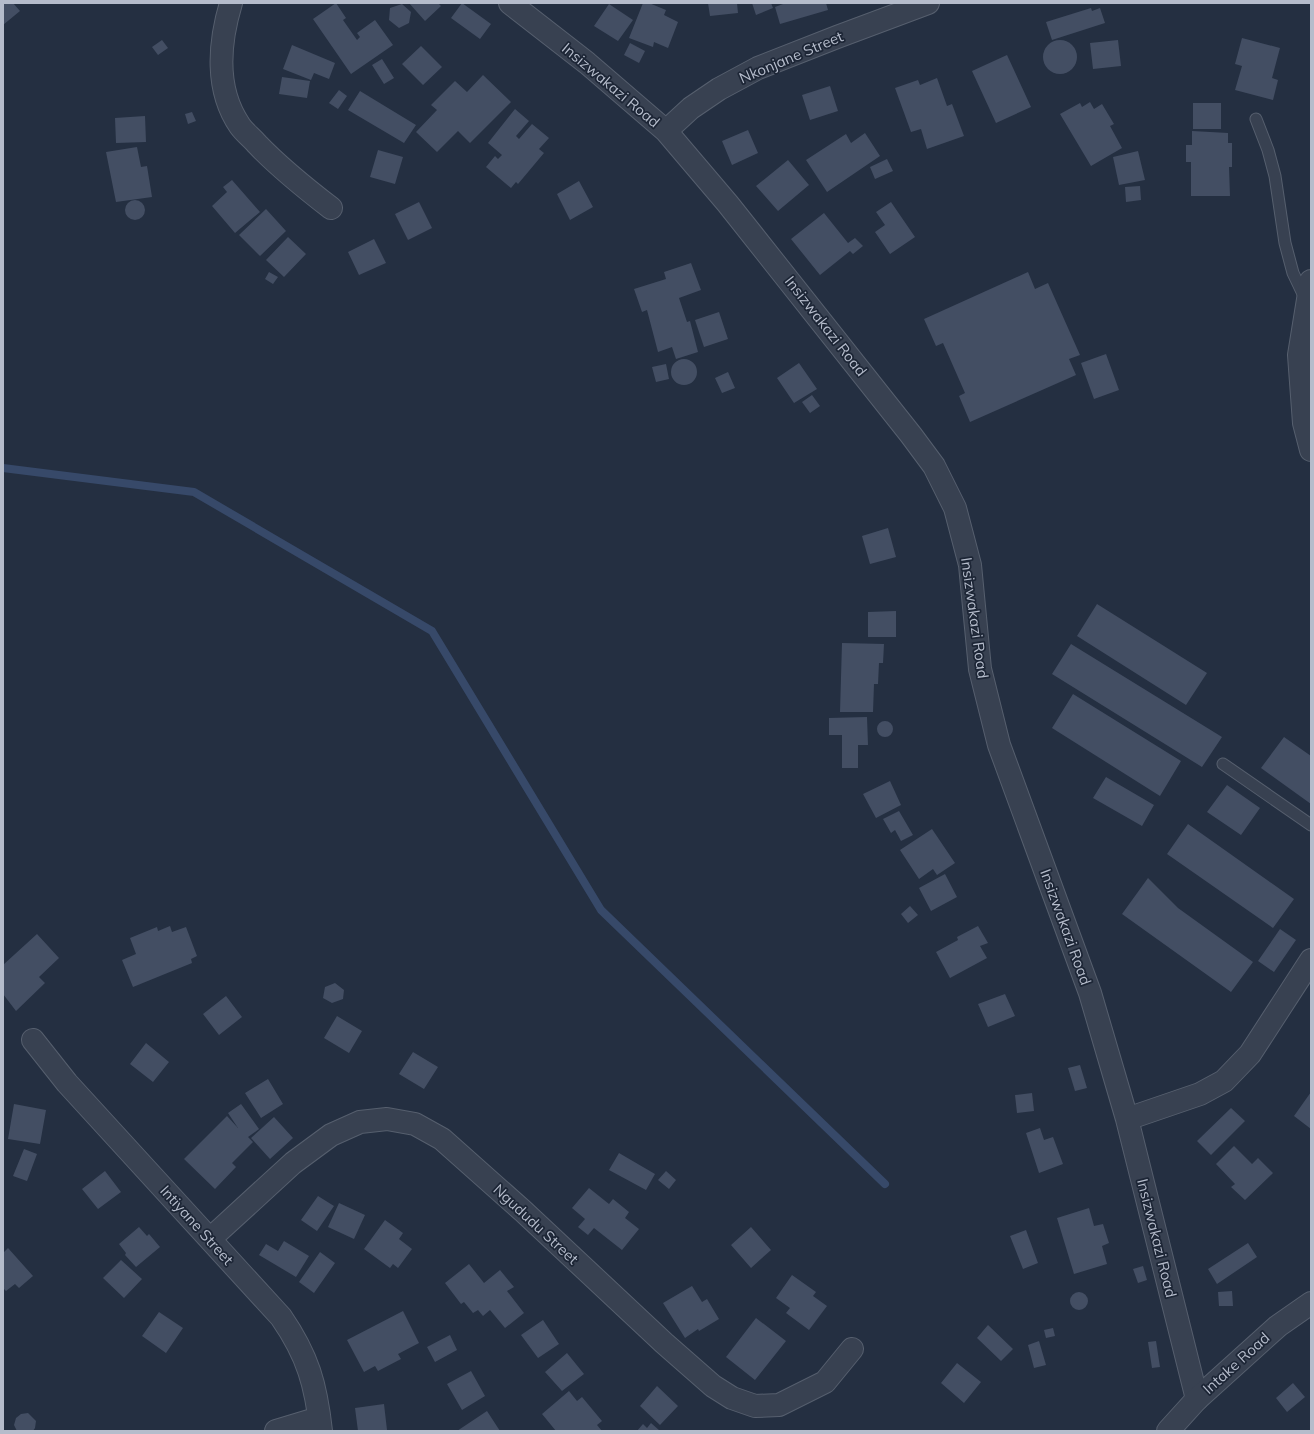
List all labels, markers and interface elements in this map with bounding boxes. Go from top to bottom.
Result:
street label: Nkonjane Street [736,27,846,87]
street label: Insizwakazi Road [558,39,664,131]
street label: Insizwakazi Road [781,272,871,380]
street label: Insizwakazi Road [957,556,993,680]
street label: Insizwakazi Road [1036,866,1096,988]
street label: Insizwakazi Road [1133,1177,1181,1299]
street label: Ngududu Street [489,1180,583,1268]
street label: Intiyane Street [156,1181,238,1269]
street label: Intake Road [1199,1328,1273,1398]

